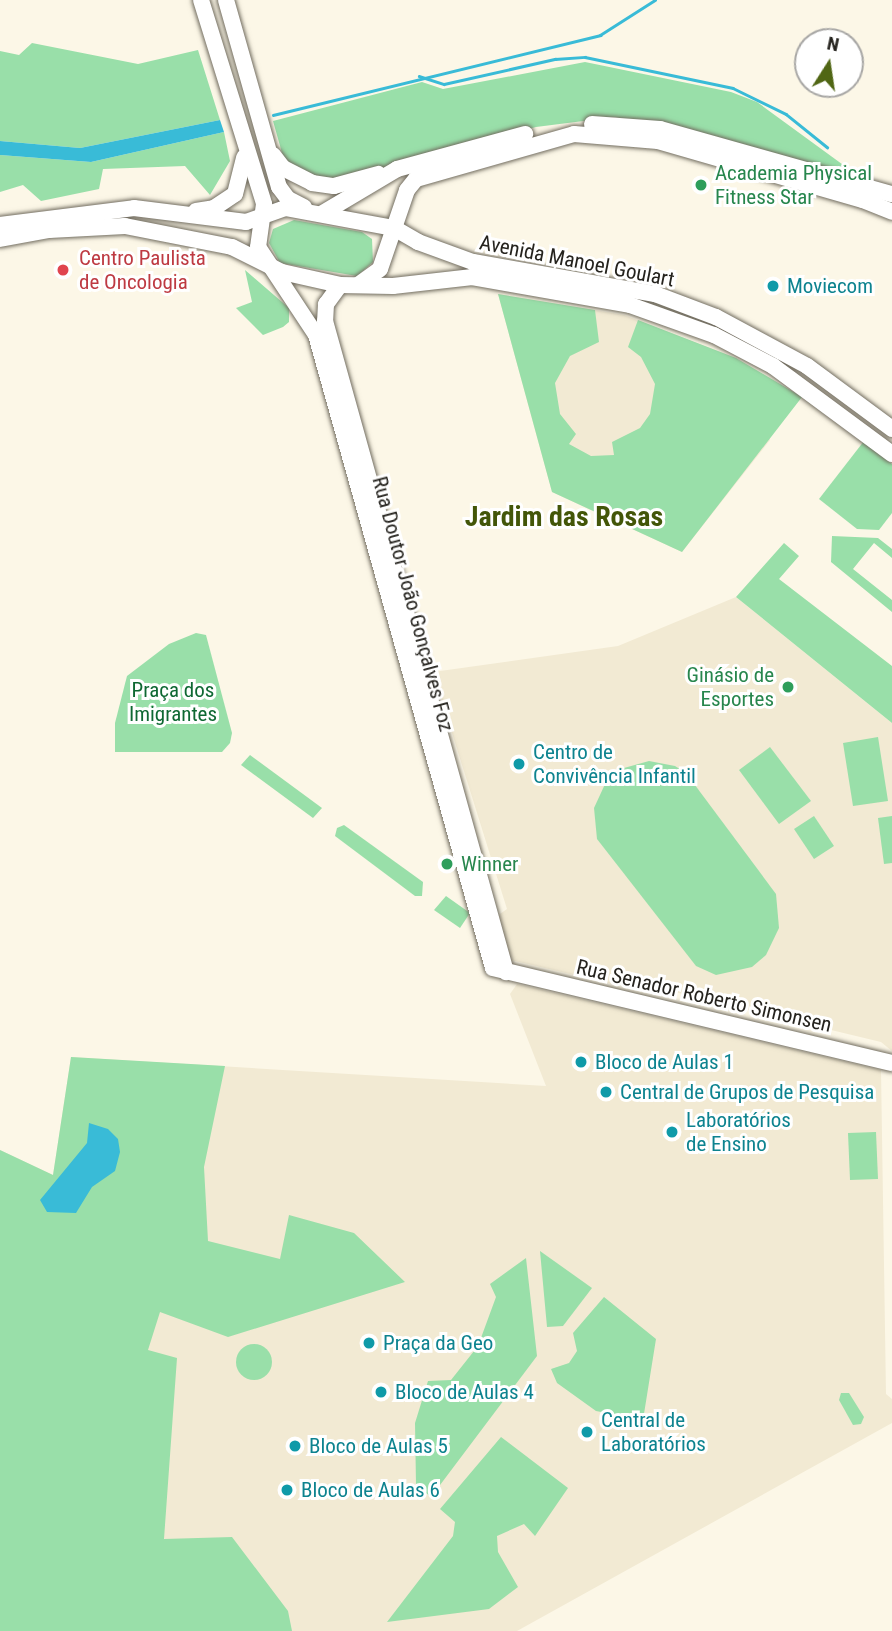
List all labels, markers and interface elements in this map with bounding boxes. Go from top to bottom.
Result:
north arrow [794,28,864,98]
text: N [825,31,841,56]
place label: Academia Physical Fitness Star [715,160,872,210]
marker: Academia Physical Fitness Star [693,177,709,193]
street label: Avenida Manoel Goulart [478,230,676,292]
place label: Centro Paulista de Oncologia [79,245,206,295]
marker: Centro Paulista de Oncologia [53,260,73,280]
place label: Moviecom [787,273,873,299]
marker: Moviecom [765,278,781,294]
street label: Rua Doutor João Gonçalves Foz [367,474,459,734]
district label: Jardim das Rosas [465,500,663,534]
place label: Ginásio de Esportes [687,662,774,712]
park label: Praça dos Imigrantes [129,677,217,727]
marker: Ginásio de Esportes [780,679,796,695]
place label: Centro de Convivência Infantil [533,739,696,789]
marker: Centro de Convivência Infantil [511,756,527,772]
place label: Winner [461,851,518,877]
marker: Winner [439,856,455,872]
street label: Rua Senador Roberto Simonsen [574,954,834,1038]
place label: Bloco de Aulas 1 [595,1049,734,1075]
marker: Bloco de Aulas 1 [573,1054,589,1070]
place label: Central de Grupos de Pesquisa [620,1079,874,1105]
marker: Central de Grupos de Pesquisa [598,1084,614,1100]
place label: Laboratórios de Ensino [686,1107,791,1157]
marker: Laboratórios de Ensino [664,1124,680,1140]
place label: Praça da Geo [383,1330,493,1356]
marker: Praça da Geo [361,1335,377,1351]
place label: Bloco de Aulas 4 [395,1379,534,1405]
marker: Bloco de Aulas 4 [373,1384,389,1400]
place label: Central de Laboratórios [601,1407,706,1457]
marker: Central de Laboratórios [579,1424,595,1440]
place label: Bloco de Aulas 5 [309,1433,448,1459]
marker: Bloco de Aulas 5 [287,1438,303,1454]
place label: Bloco de Aulas 6 [301,1477,440,1503]
marker: Bloco de Aulas 6 [279,1482,295,1498]

